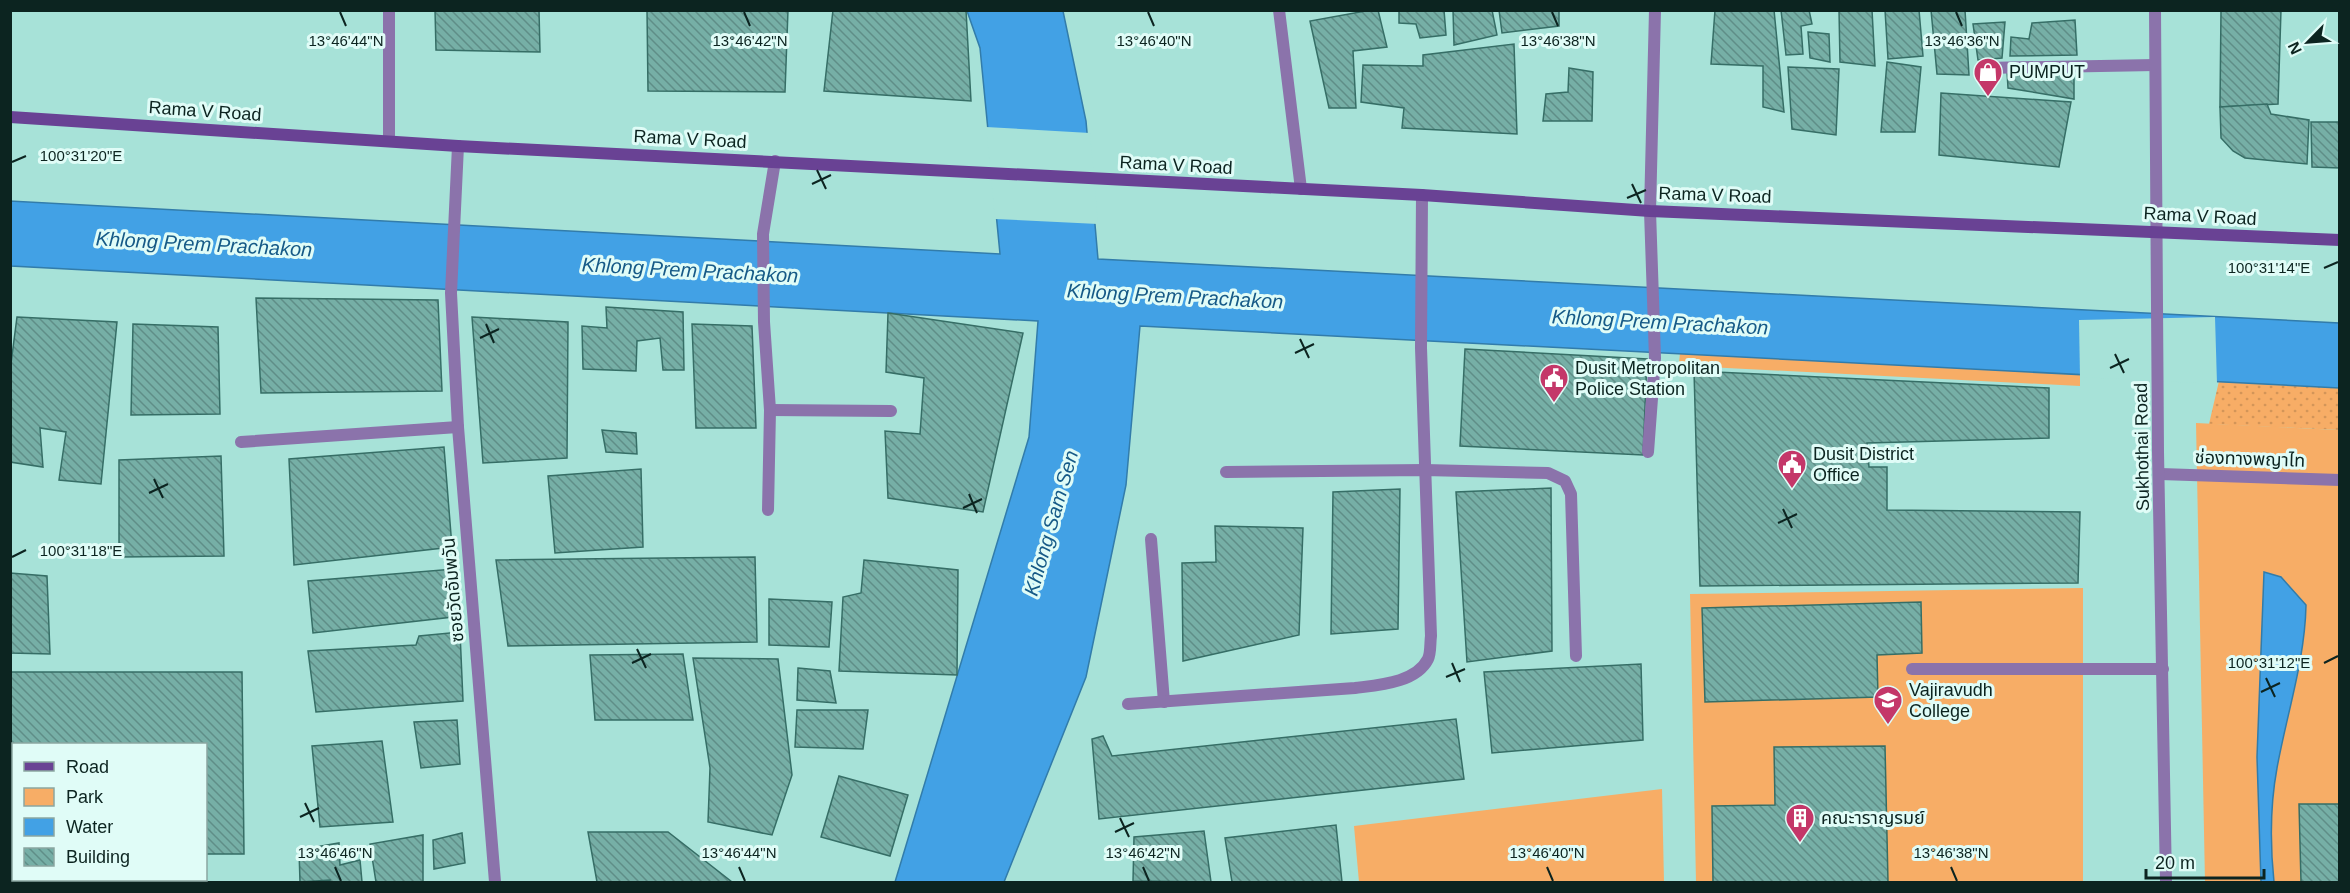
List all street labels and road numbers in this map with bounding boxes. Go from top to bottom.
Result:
street label: Rama V Road [148,97,262,125]
street label: Rama V Road [633,126,747,152]
street label: Rama V Road [1119,152,1233,178]
street label: Rama V Road [1658,183,1772,207]
street label: Rama V Road [2143,203,2257,229]
street label: Sukhothai Road [2131,383,2153,511]
street label: ช่องทางพญาไท [2194,447,2306,471]
street label: ซอยวัดอัมพวัน [438,537,468,643]

